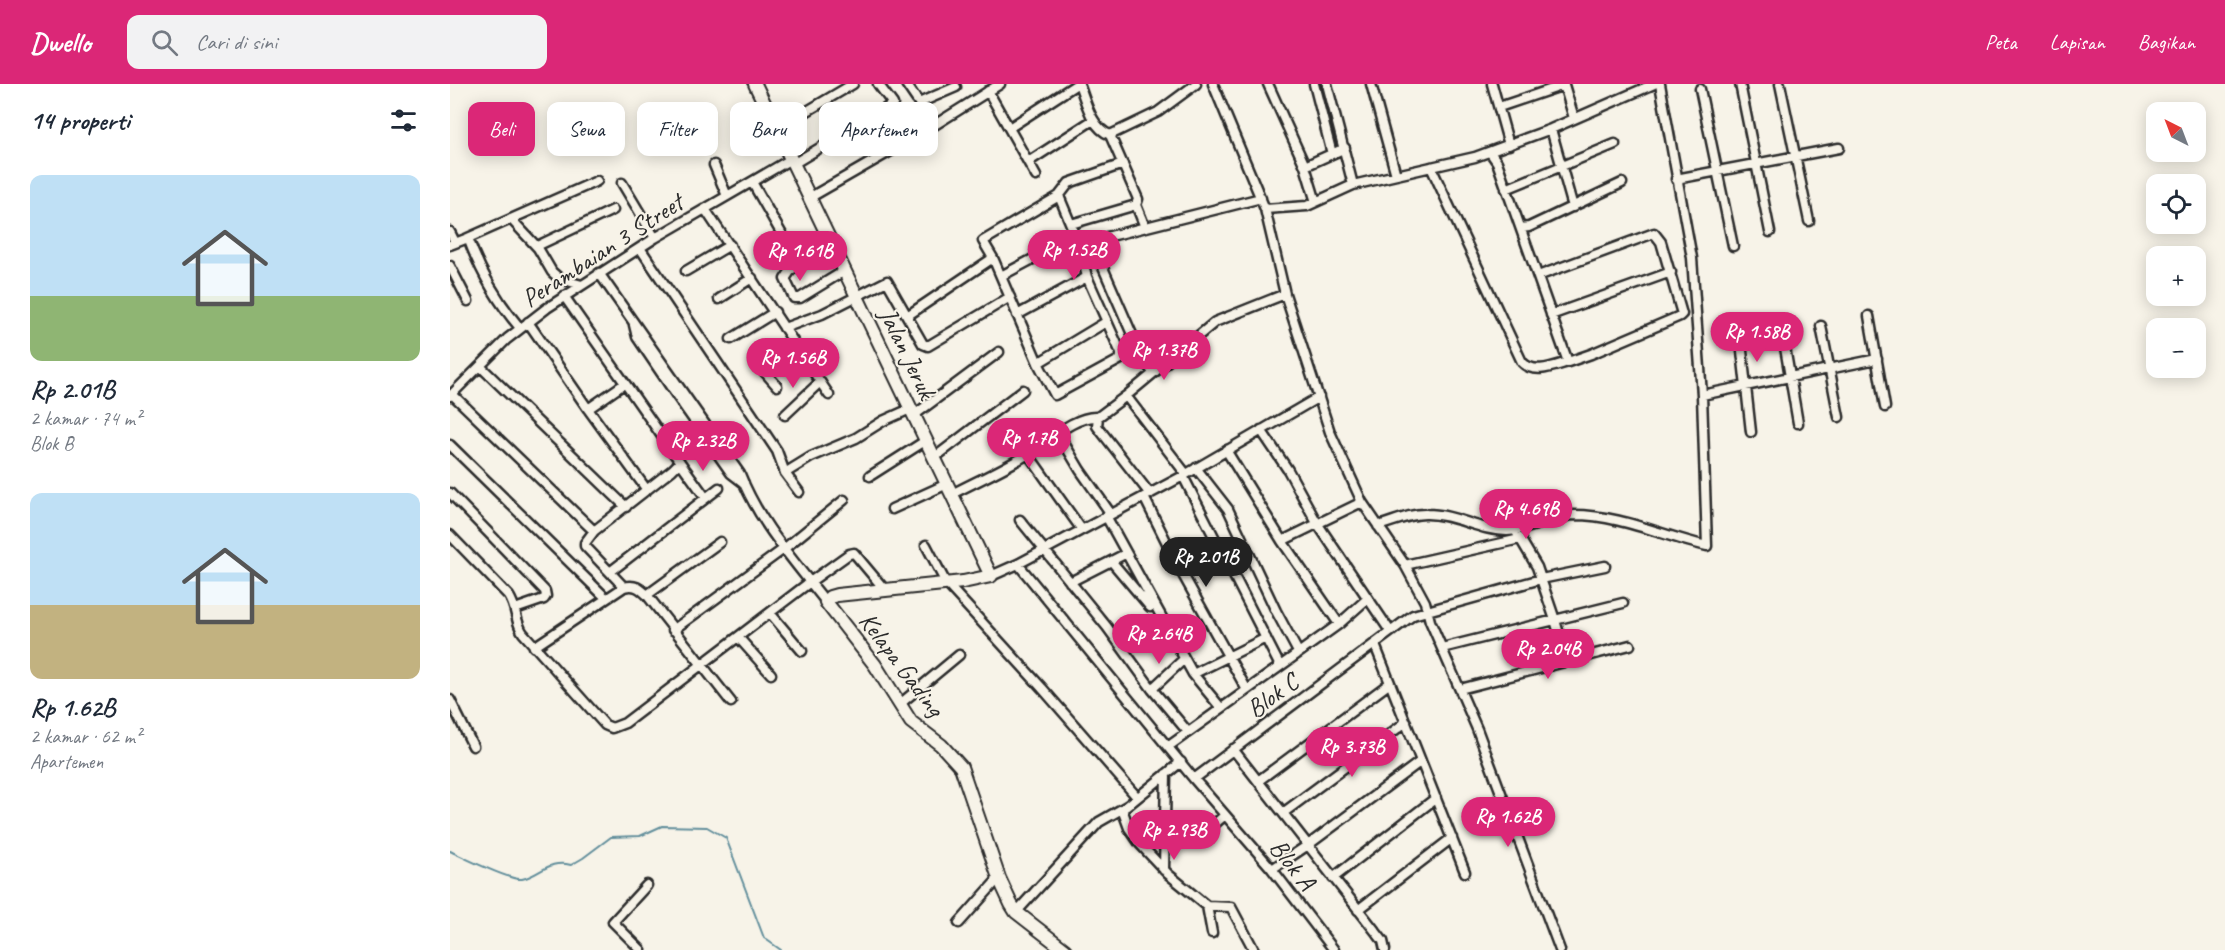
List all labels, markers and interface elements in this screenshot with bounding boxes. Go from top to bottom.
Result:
search box [127,15,547,69]
text: Dwello [30,25,91,60]
icon: search [148,26,181,59]
text: Cari di sini [196,28,277,56]
text: Peta [1985,29,2017,55]
text: Lapisan [2050,29,2105,55]
text: Bagikan [2138,29,2195,55]
chip: Beli [468,102,535,156]
chip: Sewa [547,102,625,156]
chip: Filter [637,102,718,156]
chip: Baru [730,102,807,156]
chip: Apartemen [819,102,938,156]
north arrow [2146,102,2206,162]
map controls [2146,102,2206,378]
text: 14 properti [30,104,130,137]
icon: filters [387,104,420,137]
button: locate [2146,174,2206,234]
street label: Perambaian 3 Street [515,184,692,315]
icon: home [171,214,279,322]
pin: Rp 1.52B [1012,230,1136,281]
pin: Rp 1.61B [738,231,862,282]
text: Rp 1.52B [1042,237,1106,262]
text: Rp 1.61B [767,238,833,263]
button: + [2146,246,2206,306]
street label: Jalan Jeruk [871,301,945,406]
pin: Rp 1.58B [1695,312,1819,363]
button: − [2146,318,2206,378]
text: Rp 1.58B [1725,319,1789,344]
pin: Rp 1.37B [1102,330,1226,381]
text: Rp 1.37B [1131,337,1197,362]
pin: Rp 1.56B [731,338,855,389]
text: Rp 1.56B [760,345,826,370]
text: Rp 2.01B [30,373,115,406]
text: 2 kamar · 74 m² [30,406,141,431]
pin: Rp 1.7B [974,418,1084,469]
pin: Rp 2.32B [641,421,765,472]
text: Rp 1.7B [1001,425,1057,450]
text: Rp 2.32B [670,428,736,453]
text: Blok B [30,431,73,456]
pin: Rp 4.69B [1464,489,1588,540]
text: Rp 4.69B [1493,496,1559,521]
icon: home [171,532,279,640]
pin: Rp 2.01B [1144,537,1268,588]
text: Rp 2.01B [1173,544,1239,569]
street label: Kelapa Gading [852,606,953,724]
pin: Rp 2.64B [1097,614,1221,665]
text: Rp 2.64B [1126,621,1192,646]
pin: Rp 2.04B [1486,629,1610,680]
text: Rp 2.04B [1515,636,1581,661]
street label: Blok C [1240,664,1307,725]
text: Rp 1.62B [30,691,115,724]
text: 2 kamar · 62 m² [30,724,141,749]
pin: Rp 3.73B [1290,727,1414,778]
text: Rp 3.73B [1319,734,1385,759]
text: Apartemen [30,749,103,774]
pin: Rp 1.62B [1446,797,1570,848]
text: Rp 1.62B [1475,804,1541,829]
pin: Rp 2.93B [1112,810,1236,861]
text: Rp 2.93B [1142,817,1206,842]
street label: Blok A [1262,832,1324,898]

